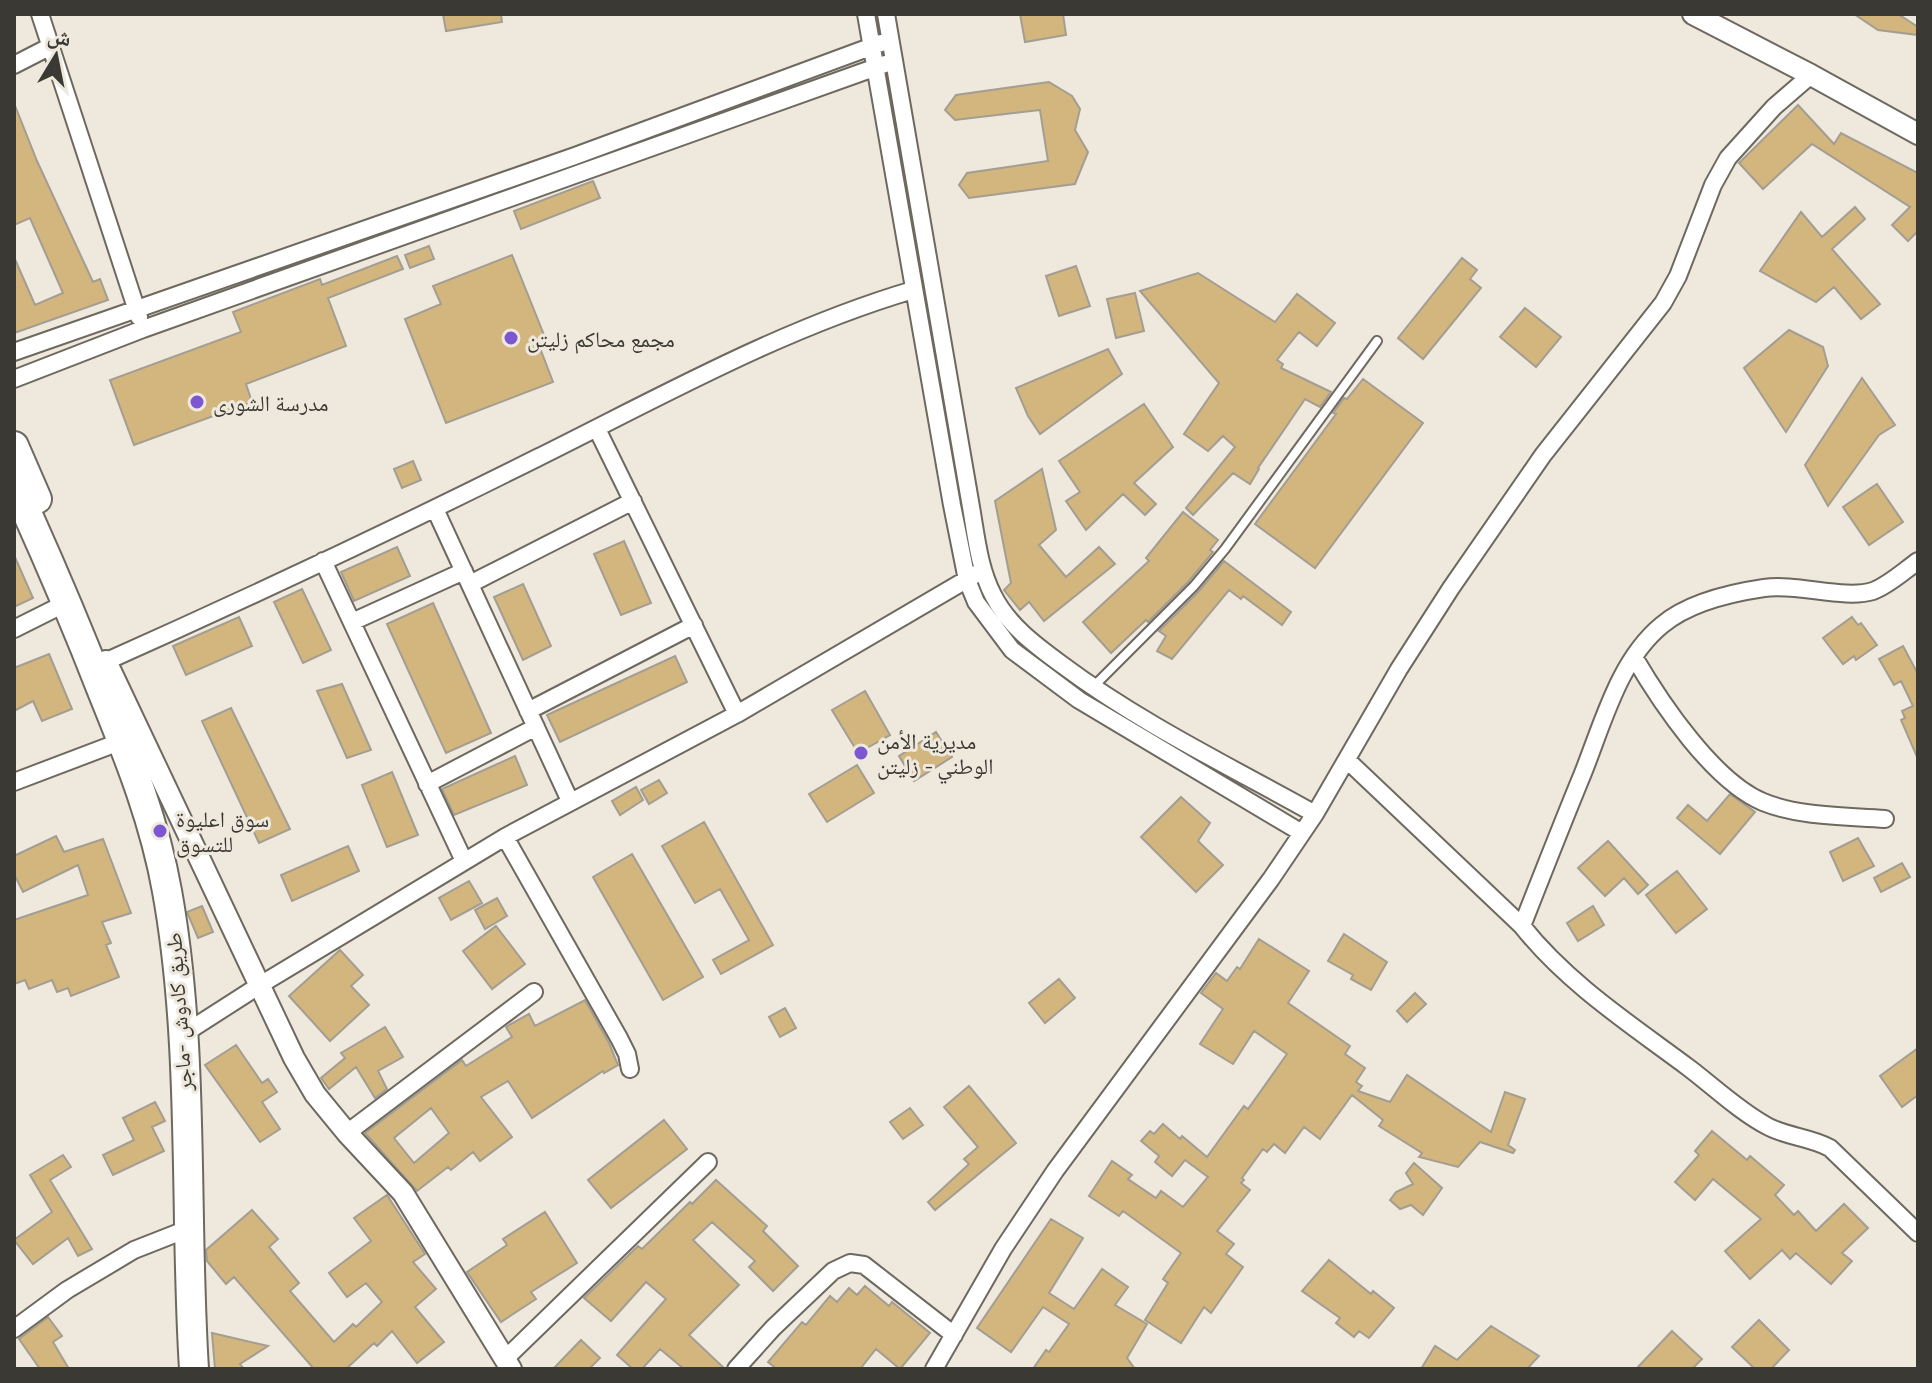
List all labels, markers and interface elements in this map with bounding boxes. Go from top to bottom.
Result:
north arrow [16,16,96,96]
text: ش [46,20,74,52]
place label: مجمع محاكم زليتن [527,324,675,354]
marker: مجمع محاكم زليتن [502,329,520,347]
place label: مدرسة الشورى [213,388,329,417]
marker: مدرسة الشورى [188,393,206,411]
place label: مديرية الأمن الوطني - زليتن [877,726,993,783]
marker: مديرية الأمن الوطني - زليتن [852,744,870,762]
place label: سوق اعليوة للتسوق [176,804,269,858]
marker: سوق اعليوة للتسوق [151,822,169,840]
street label: طريق كادوش -ماجر [158,932,198,1093]

